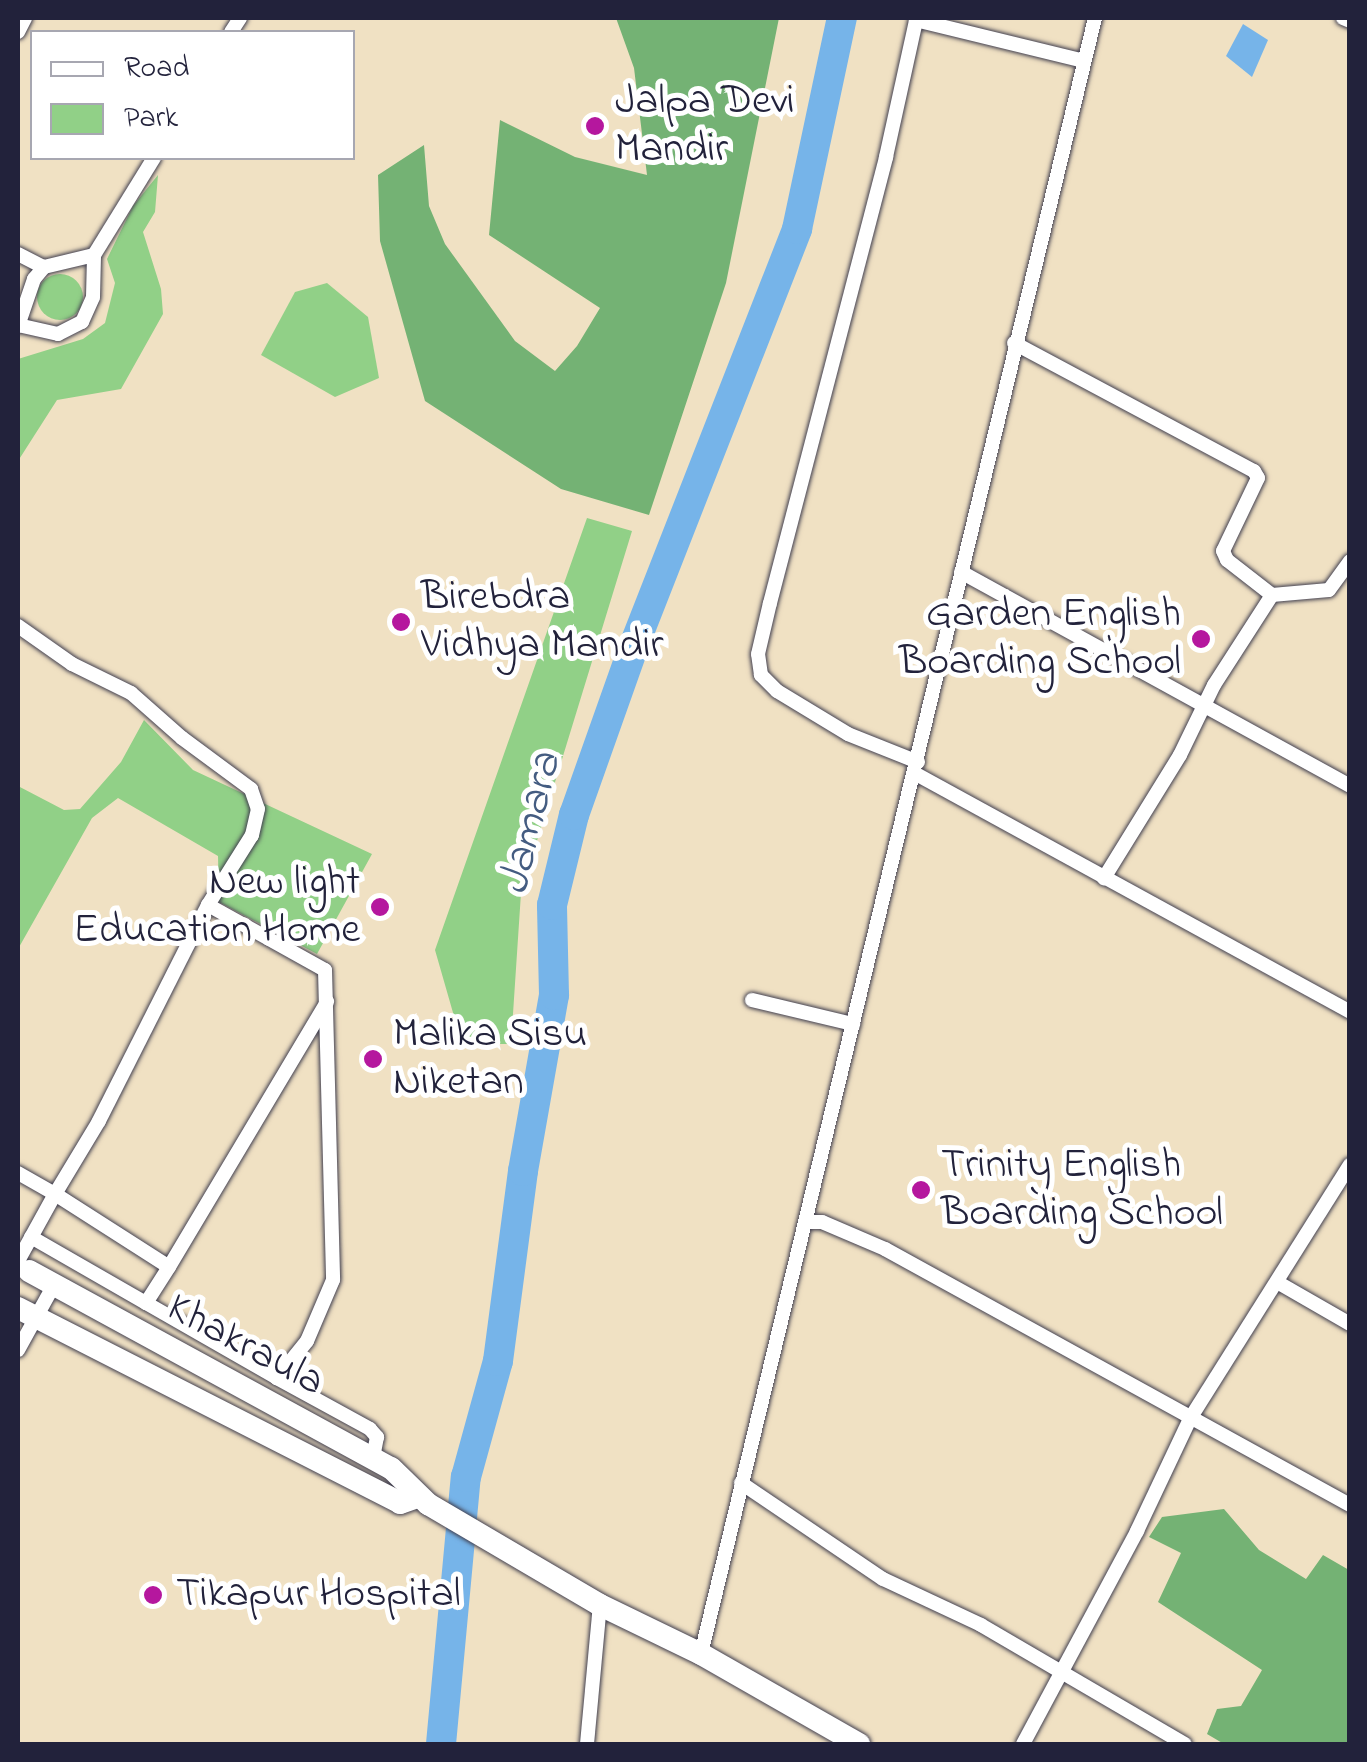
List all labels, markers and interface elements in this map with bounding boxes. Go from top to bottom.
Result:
legend [30,30,355,160]
text: Road [124,47,189,91]
place label: Jalpa Devi Mandir [615,77,795,175]
text: Park [124,97,178,141]
marker: Jalpa Devi Mandir [584,115,606,137]
place label: Birebdra Vidhya Mandir [421,573,664,671]
place label: Garden English Boarding School [899,590,1181,688]
marker: Birebdra Vidhya Mandir [390,611,412,633]
marker: Garden English Boarding School [1190,628,1212,650]
water label: Jamara [488,748,576,900]
place label: New light Education Home [73,858,360,956]
marker: New light Education Home [369,896,391,918]
place label: Malika Sisu Niketan [393,1010,587,1108]
marker: Malika Sisu Niketan [362,1048,384,1070]
place label: Trinity English Boarding School [941,1141,1223,1240]
marker: Trinity English Boarding School [910,1179,932,1201]
street label: Khakraula [158,1284,332,1408]
place label: Tikapur Hospital [176,1570,461,1620]
marker: Tikapur Hospital [140,1582,166,1608]

